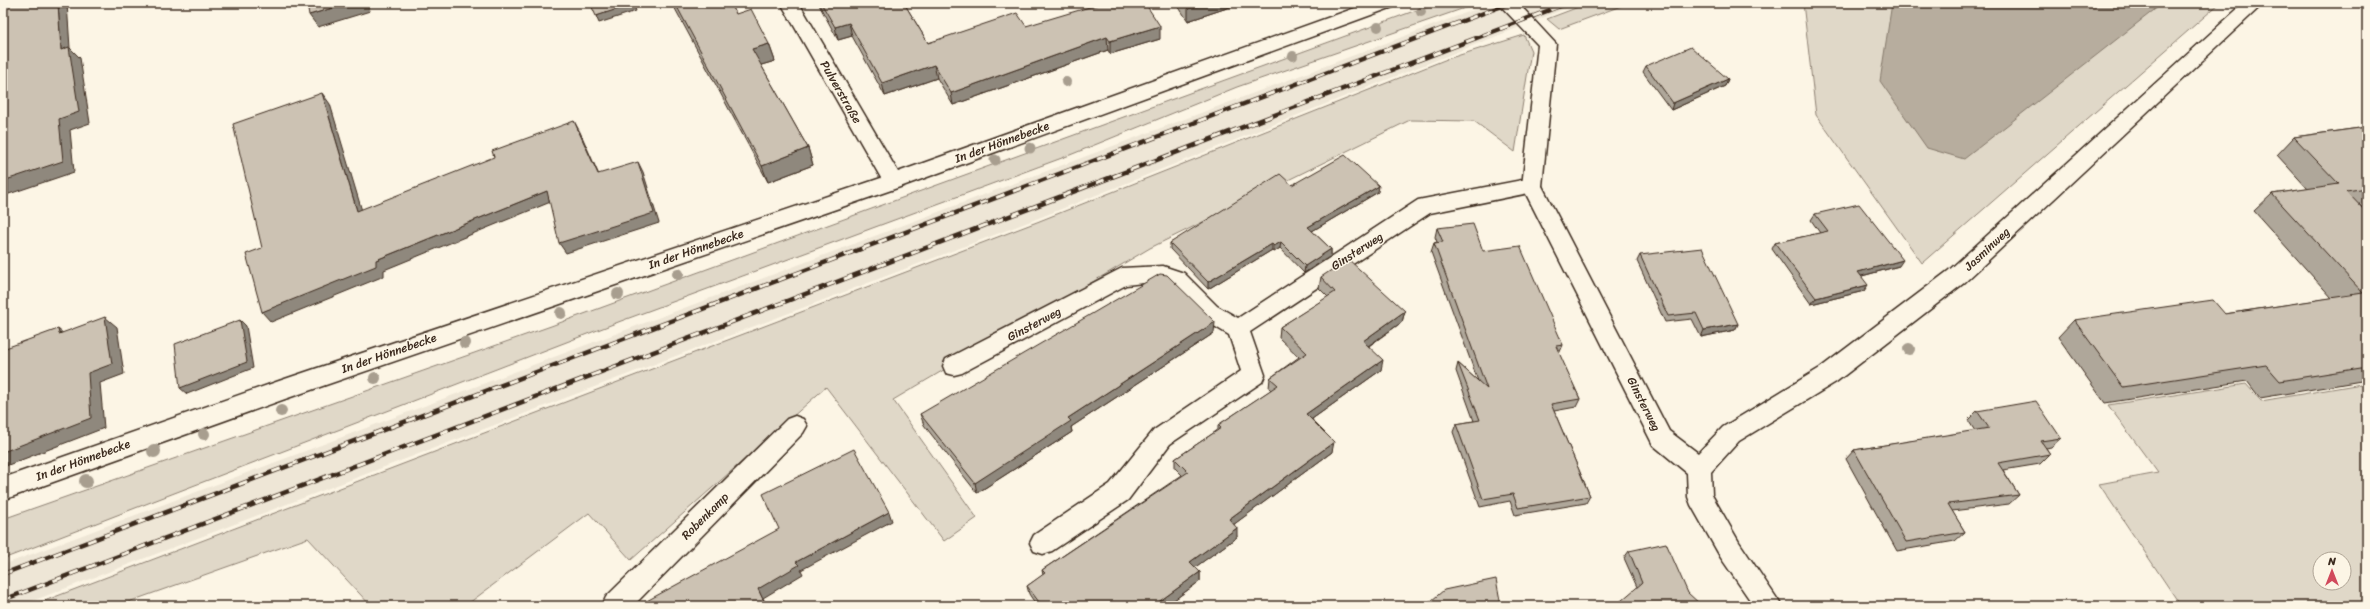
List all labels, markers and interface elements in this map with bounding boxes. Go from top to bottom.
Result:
street label: Pulverstraße [814,56,868,128]
street label: In der Hönnebecke [951,115,1053,170]
street label: In der Hönnebecke [645,222,747,276]
street label: Jasminweg [1958,222,2015,277]
street label: Ginsterweg [1326,226,1388,276]
street label: Ginsterweg [1003,300,1065,348]
street label: In der Hönnebecke [338,326,440,380]
street label: Ginsterweg [1621,373,1667,435]
street label: In der Hönnebecke [32,433,134,488]
street label: Robenkamp [676,486,735,545]
north arrow [2312,551,2352,591]
text: N [2327,552,2336,571]

